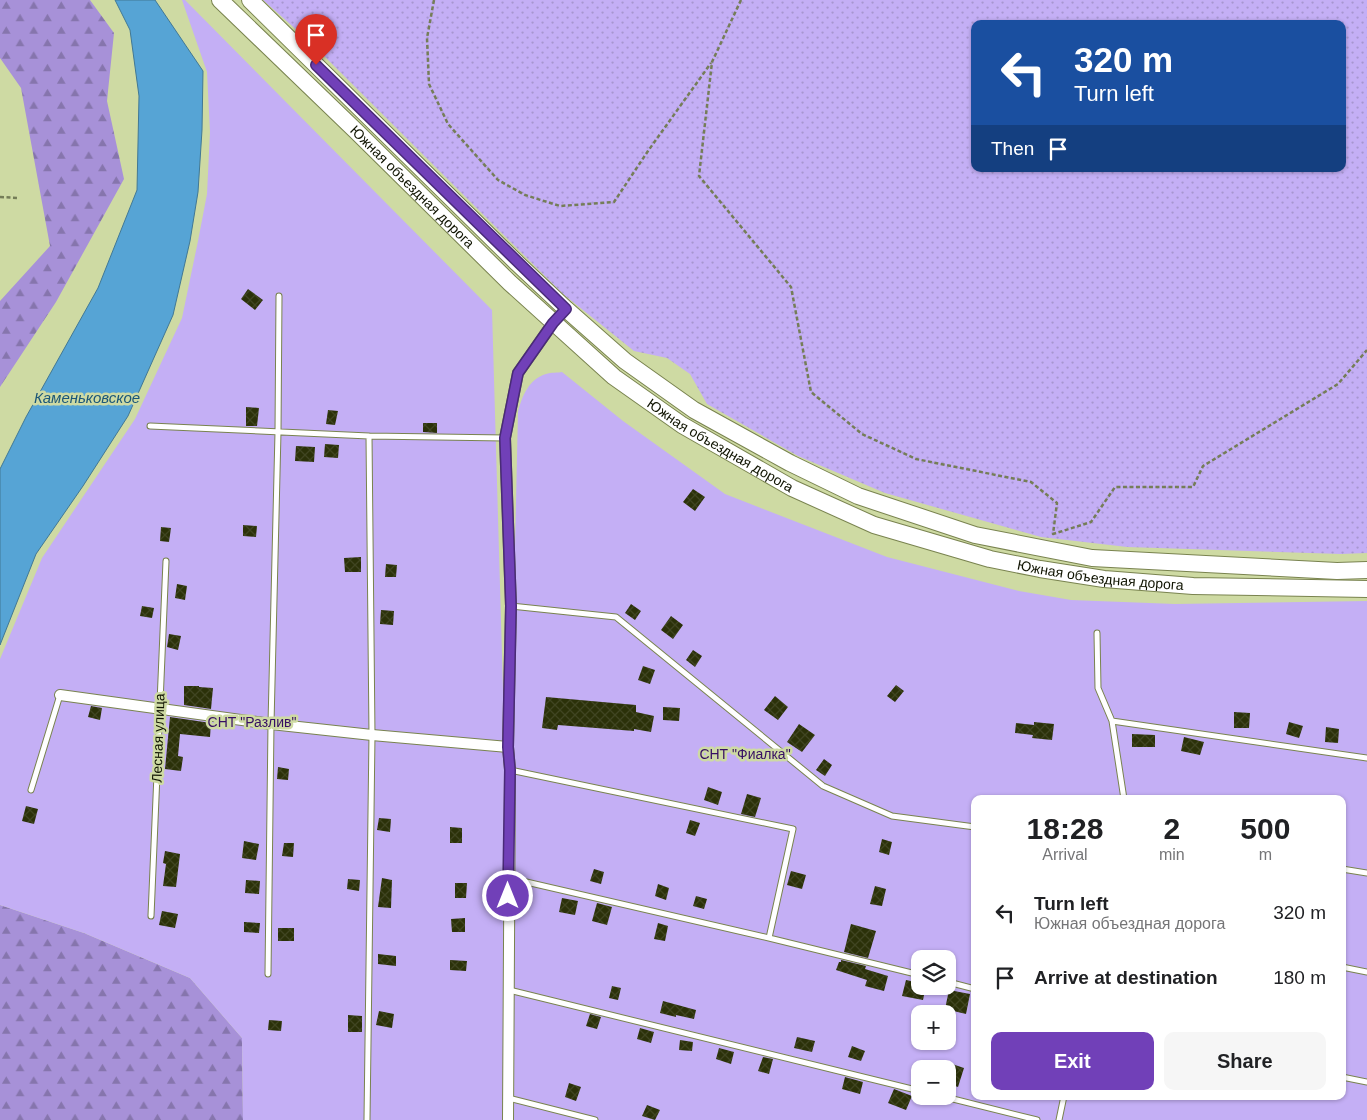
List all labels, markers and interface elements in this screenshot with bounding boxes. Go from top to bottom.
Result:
pin [295,14,337,65]
icon: arrive [302,21,330,49]
icon: left [991,40,1056,105]
text: 320 m [1074,40,1173,79]
text: Turn left [1074,81,1154,106]
street label: Южная объездная дорога [347,122,478,251]
icon: arrive [1044,135,1072,163]
text: Then [991,138,1034,159]
water label: Каменьковское [34,389,140,406]
street label: Южная объездная дорога [644,395,797,495]
street label: Южная объездная дорога [1016,557,1184,593]
street label: Лесная улица [148,693,168,783]
park label: СНТ "Разлив" [208,714,296,730]
park label: СНТ "Фиалка" [699,746,791,762]
text: 18:28 [1027,812,1103,845]
text: 2 [1163,812,1180,845]
text: 500 [1240,812,1290,845]
text: Arrival [1042,846,1088,863]
text: min [1159,846,1185,863]
text: m [1259,846,1272,863]
position arrow [481,869,533,921]
text: Turn left [1034,893,1109,914]
icon: left [991,899,1019,927]
text: 320 m [1273,902,1326,923]
text: Южная объездная дорога [1034,915,1225,932]
map controls [911,950,956,1105]
button: layers [911,950,956,995]
icon: arrive [991,964,1019,992]
text: Arrive at destination [1034,967,1218,988]
text: 180 m [1273,967,1326,988]
button: + [911,1005,956,1050]
button: Exit [991,1032,1154,1090]
button: Share [1164,1032,1326,1090]
button: − [911,1060,956,1105]

